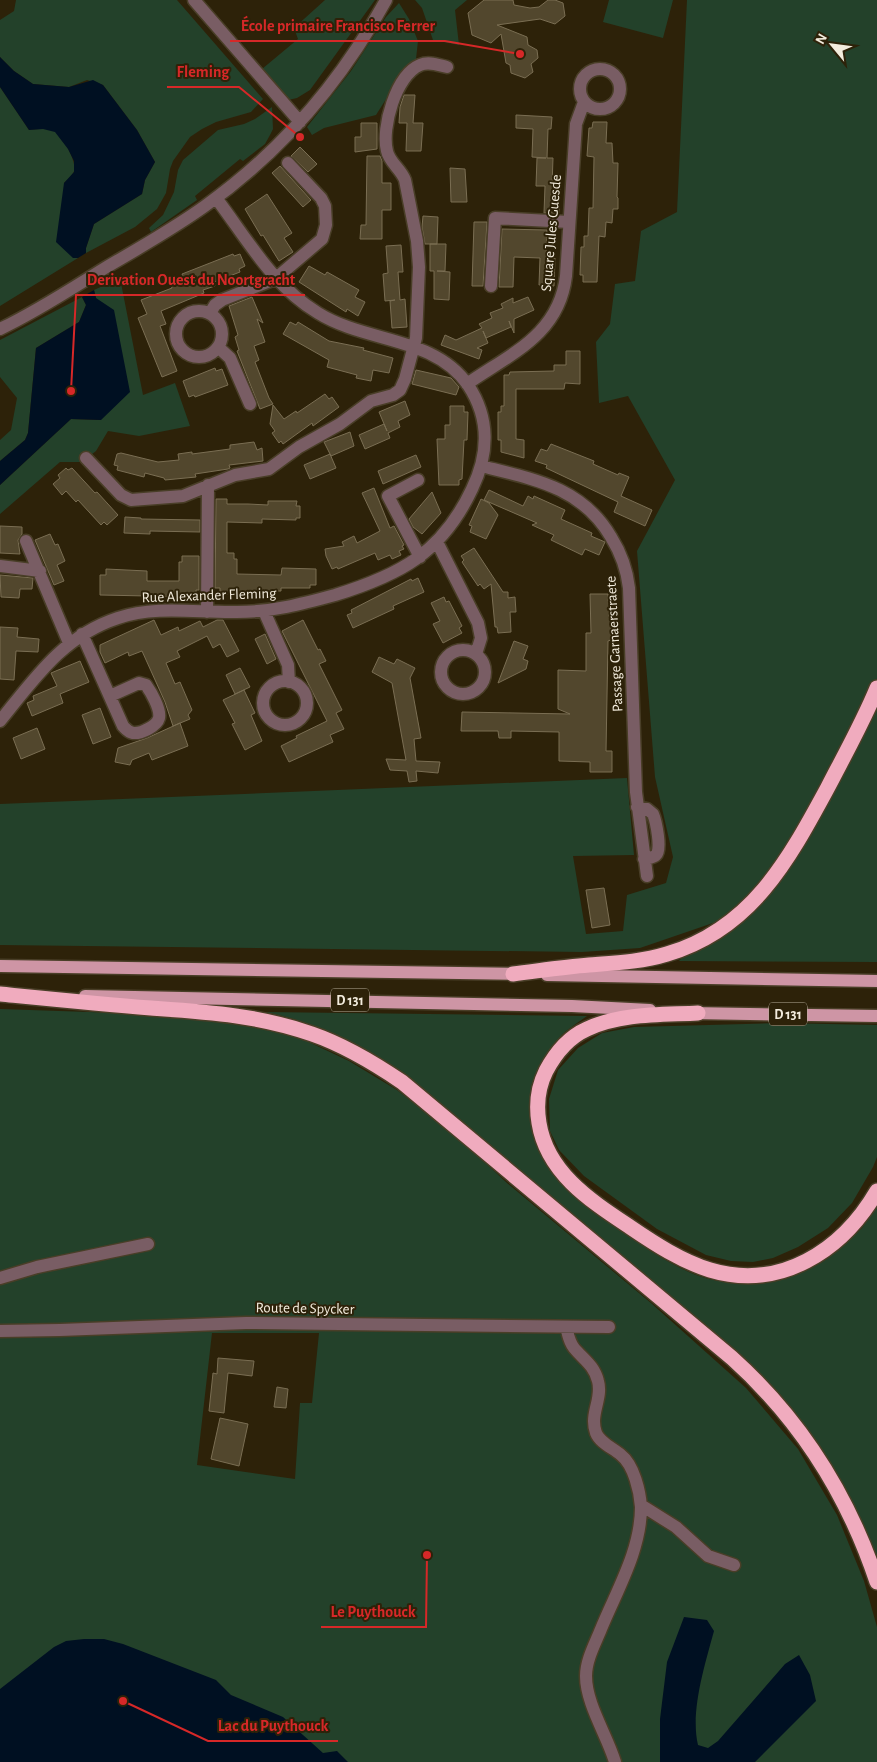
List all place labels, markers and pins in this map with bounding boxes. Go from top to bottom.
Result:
callout: École primaire Francisco Ferrer [230,10,445,41]
callout: Fleming [167,56,239,87]
callout: Derivation Ouest du Noortgracht [76,264,305,295]
callout: Le Puythouck [321,1596,426,1627]
callout: Lac du Puythouck [208,1710,338,1741]

